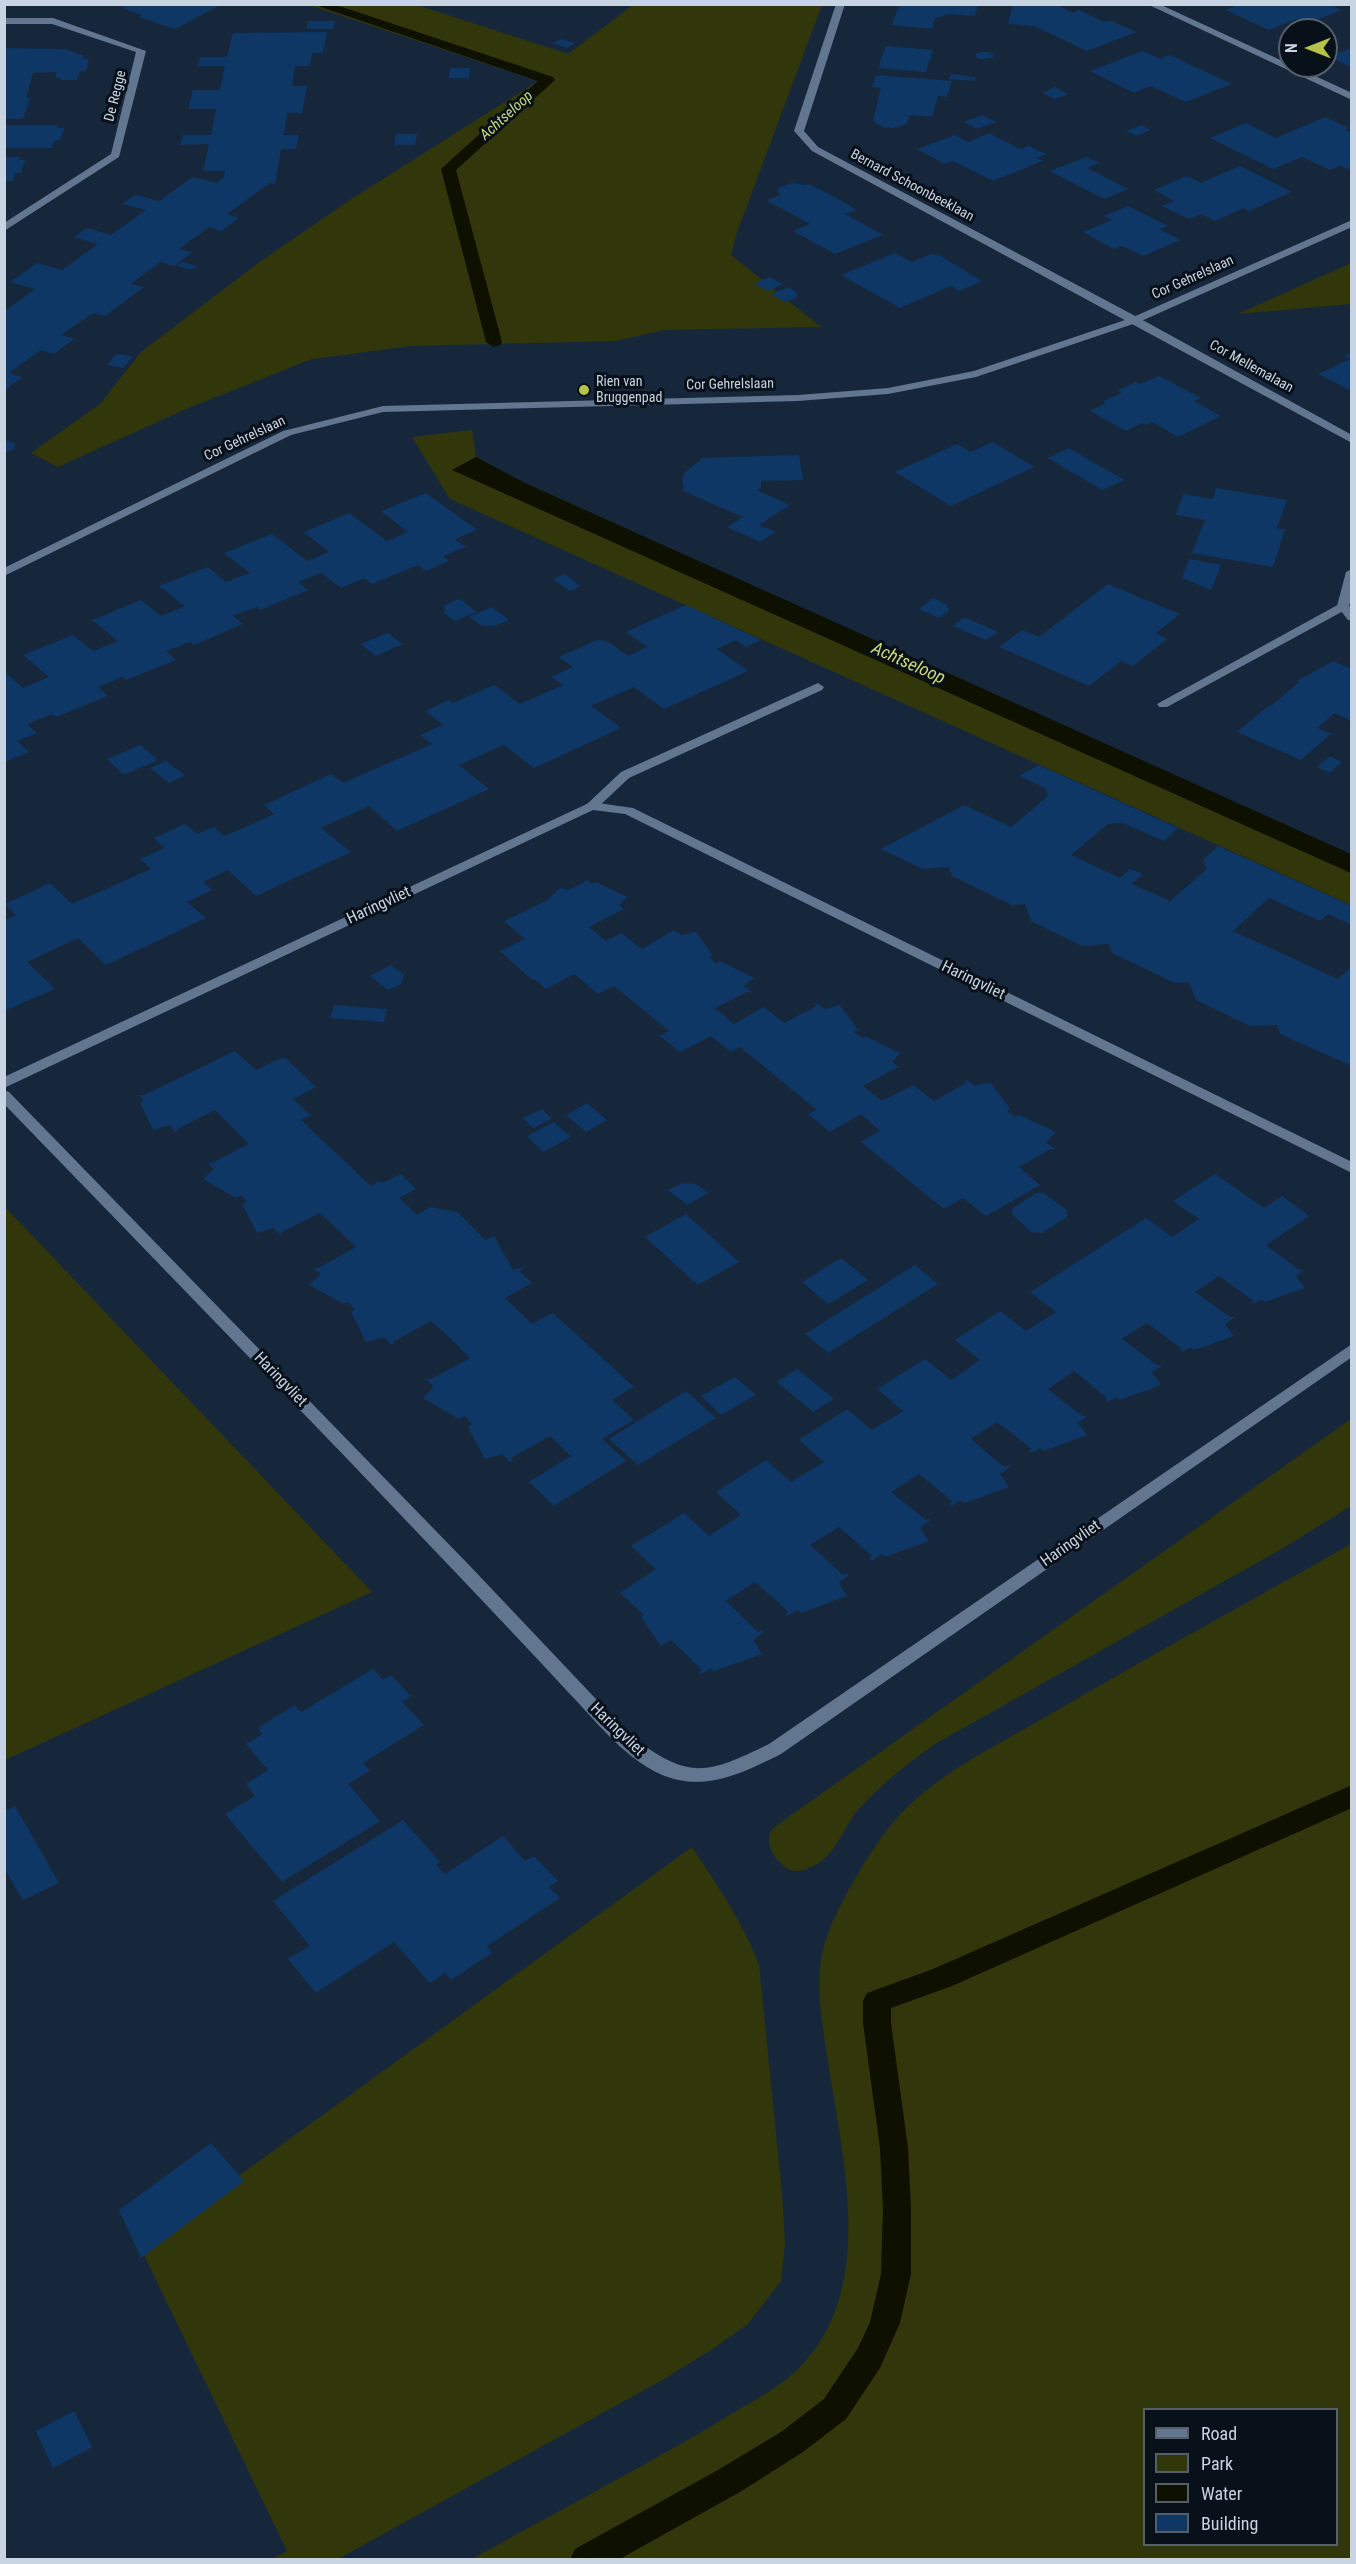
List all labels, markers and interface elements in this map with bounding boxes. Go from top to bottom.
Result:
north arrow [1278,18,1338,78]
text: N [1282,43,1301,53]
street label: De Regge [102,69,130,123]
water label: Achtseloop [477,88,537,144]
street label: Bernard Schoonbeeklaan [847,146,977,226]
street label: Cor Gehrelslaan [1150,252,1236,304]
street label: Cor Mellemalaan [1206,337,1296,397]
place label: Rien van Bruggenpad [596,374,662,406]
street label: Cor Gehrelslaan [686,376,774,394]
marker: Rien van Bruggenpad [577,383,591,397]
street label: Cor Gehrelslaan [202,413,288,465]
water label: Achtseloop [868,638,948,690]
street label: Haringvliet [344,883,414,929]
street label: Haringvliet [938,957,1008,1005]
street label: Haringvliet [249,1349,311,1411]
street label: Haringvliet [1038,1517,1104,1571]
street label: Haringvliet [586,1699,648,1761]
legend [1143,2408,1338,2546]
text: Road [1201,2423,1237,2444]
text: Park [1201,2453,1233,2474]
text: Water [1201,2483,1242,2504]
text: Building [1201,2513,1258,2534]

